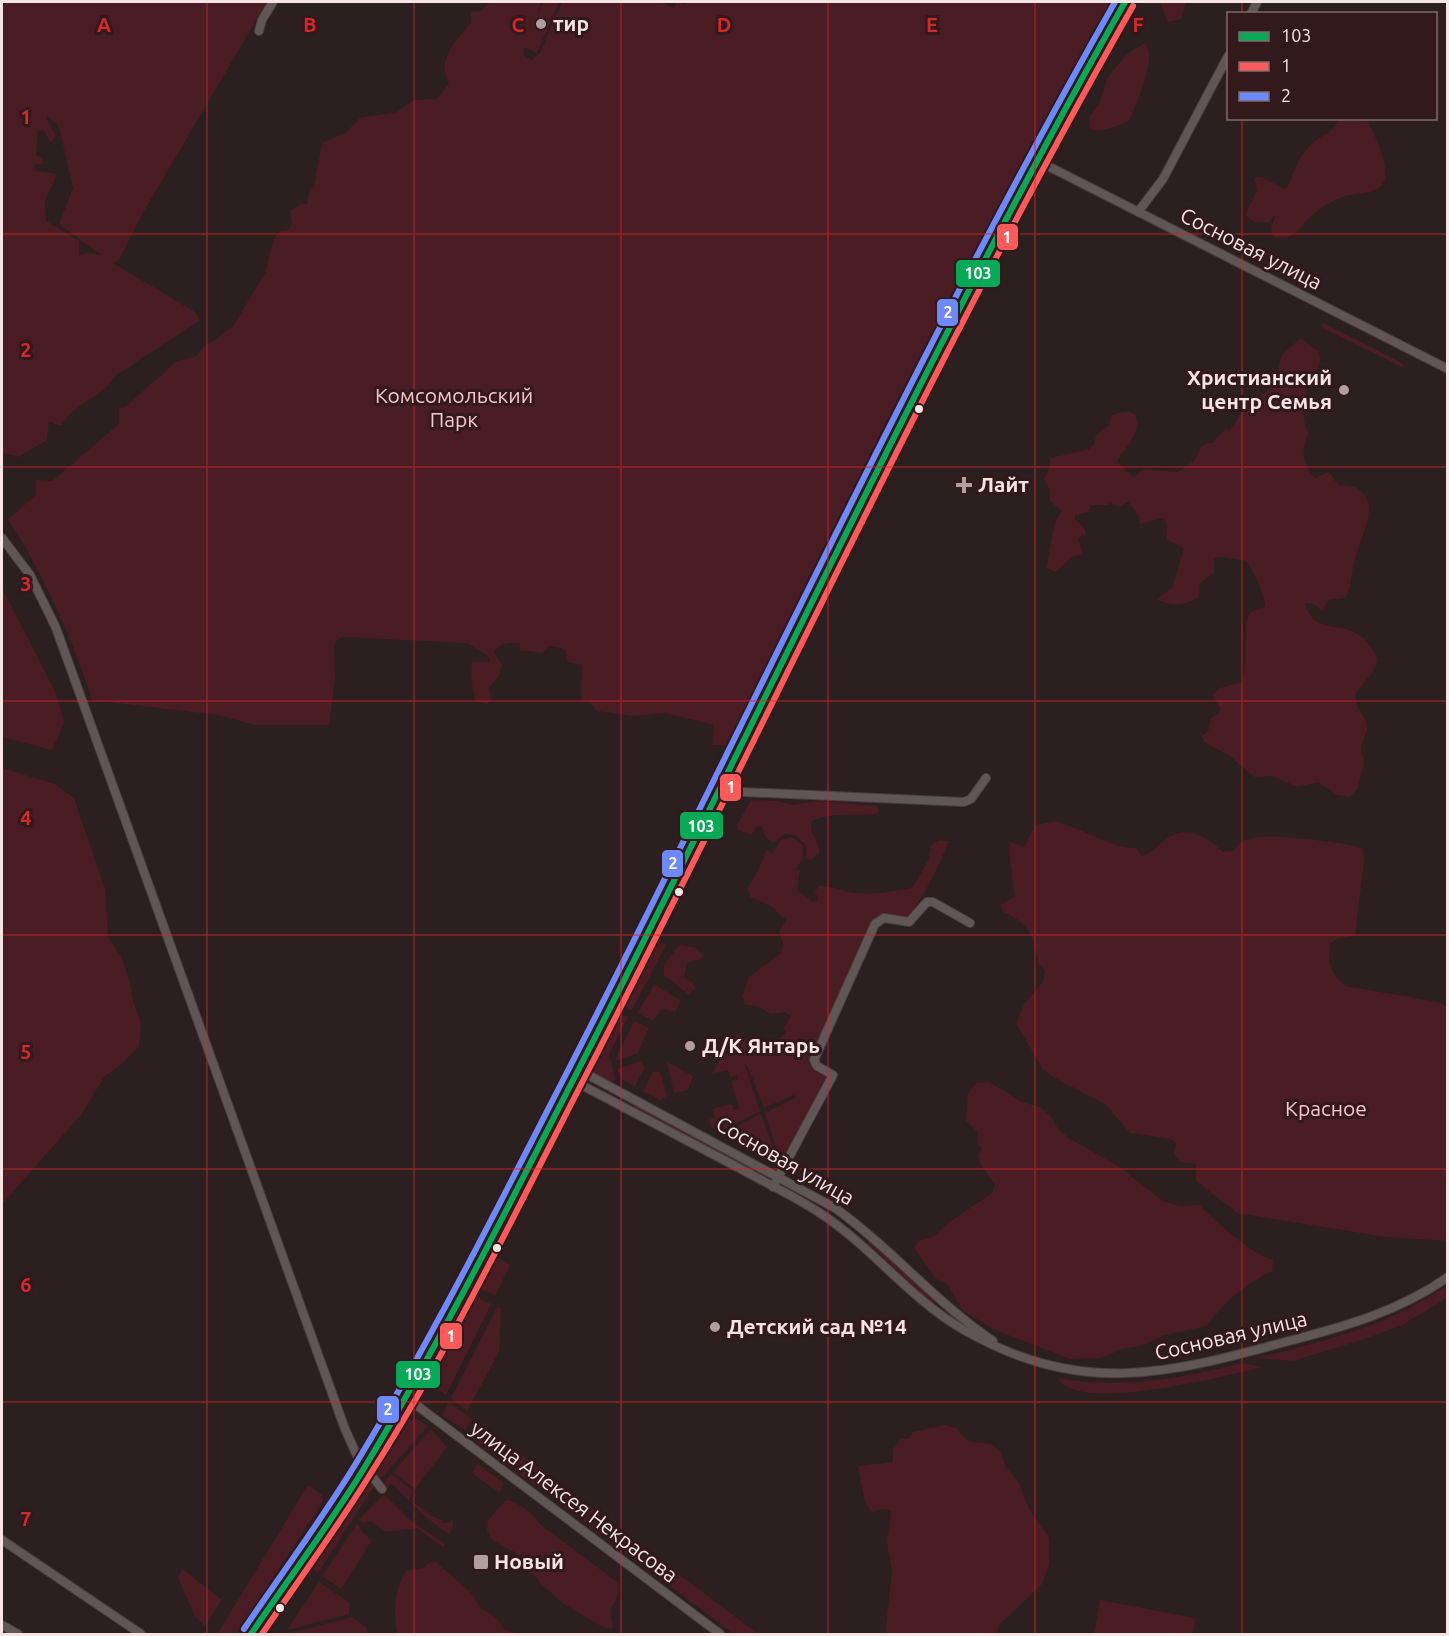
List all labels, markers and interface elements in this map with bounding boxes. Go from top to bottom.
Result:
place label: тир [553,11,589,35]
legend [1227,12,1437,120]
text: A [97,13,111,36]
text: B [303,13,317,36]
text: C [512,13,525,36]
text: D [717,13,731,36]
text: E [926,13,938,36]
text: F [1132,13,1144,36]
marker: тир [534,17,548,31]
text: 103 [1281,25,1311,45]
text: 1 [1281,55,1291,75]
text: 2 [1281,85,1291,105]
text: 1 [20,105,32,128]
street label: Сосновая улица [1177,202,1326,294]
line badge: 1 [996,223,1019,251]
text: 1 [1002,228,1012,246]
line badge: 103 [955,259,1001,288]
text: 103 [964,264,992,282]
line badge: 2 [936,298,959,327]
text: 2 [943,303,953,321]
text: 2 [20,338,32,361]
place label: Христианский центр Семья [1187,365,1332,413]
park label: Комсомольский Парк [375,383,533,431]
marker: Христианский центр Семья [1337,383,1351,397]
unlabelled marker [913,403,925,415]
place label: Лайт [978,472,1029,496]
marker: Лайт [955,476,973,494]
text: 3 [20,572,32,595]
line badge: 1 [719,773,742,802]
text: 1 [726,778,736,796]
text: 4 [20,806,32,829]
line badge: 103 [679,811,724,840]
text: 103 [687,817,715,835]
line badge: 2 [661,849,684,878]
text: 2 [668,854,678,872]
unlabelled marker [673,886,685,898]
place label: Д/К Янтарь [702,1033,820,1057]
marker: Д/К Янтарь [683,1039,697,1053]
text: 5 [20,1040,32,1063]
park label: Красное [1285,1096,1367,1120]
street label: Сосновая улица [712,1111,859,1209]
unlabelled marker [491,1242,503,1254]
text: 6 [20,1273,32,1296]
street label: Сосновая улица [1152,1306,1309,1364]
place label: Детский сад №14 [727,1314,907,1338]
marker: Детский сад №14 [708,1320,722,1334]
line badge: 1 [439,1322,463,1350]
text: 1 [446,1327,456,1345]
line badge: 103 [395,1360,441,1389]
text: 103 [404,1365,432,1383]
line badge: 2 [376,1395,400,1424]
text: 2 [383,1400,393,1418]
street label: улица Алексея Некрасова [466,1416,683,1587]
text: 7 [20,1507,32,1530]
place label: Новый [494,1549,564,1573]
marker: Новый [472,1553,490,1571]
unlabelled marker [274,1602,286,1614]

